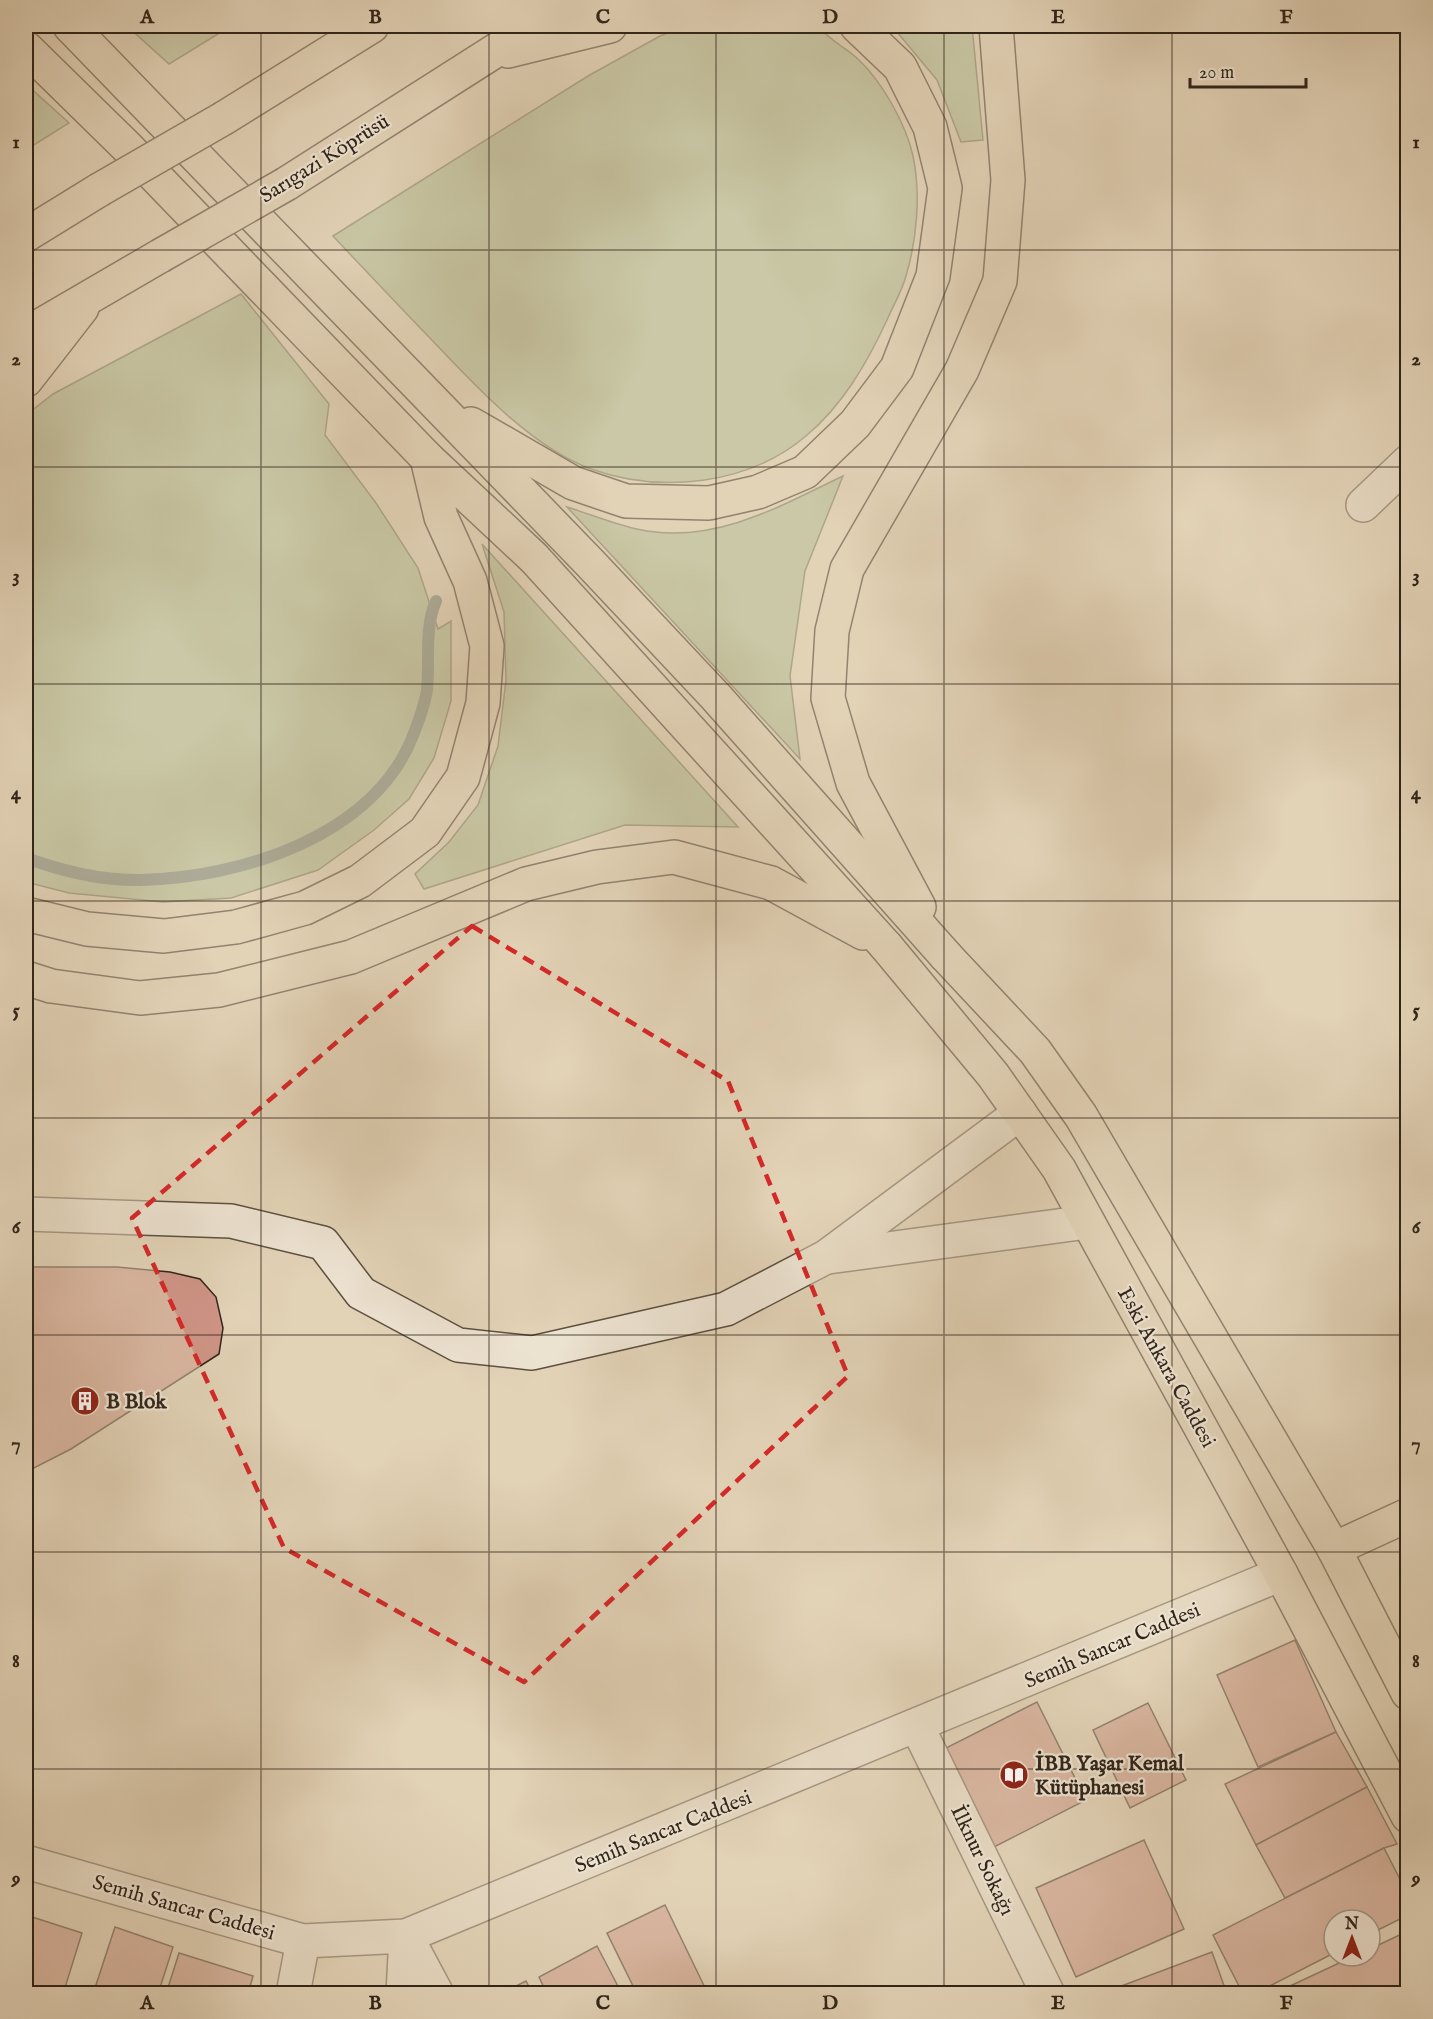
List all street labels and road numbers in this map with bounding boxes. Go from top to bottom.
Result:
street label: Sarıgazi Köprüsü [255,109,395,210]
street label: Eski Ankara Caddesi [1110,1283,1221,1453]
street label: Semih Sancar Caddesi [1021,1597,1205,1696]
street label: Semih Sancar Caddesi [571,1785,756,1880]
street label: İlknur Sokağı [943,1801,1020,1920]
street label: Semih Sancar Caddesi [89,1869,278,1947]

